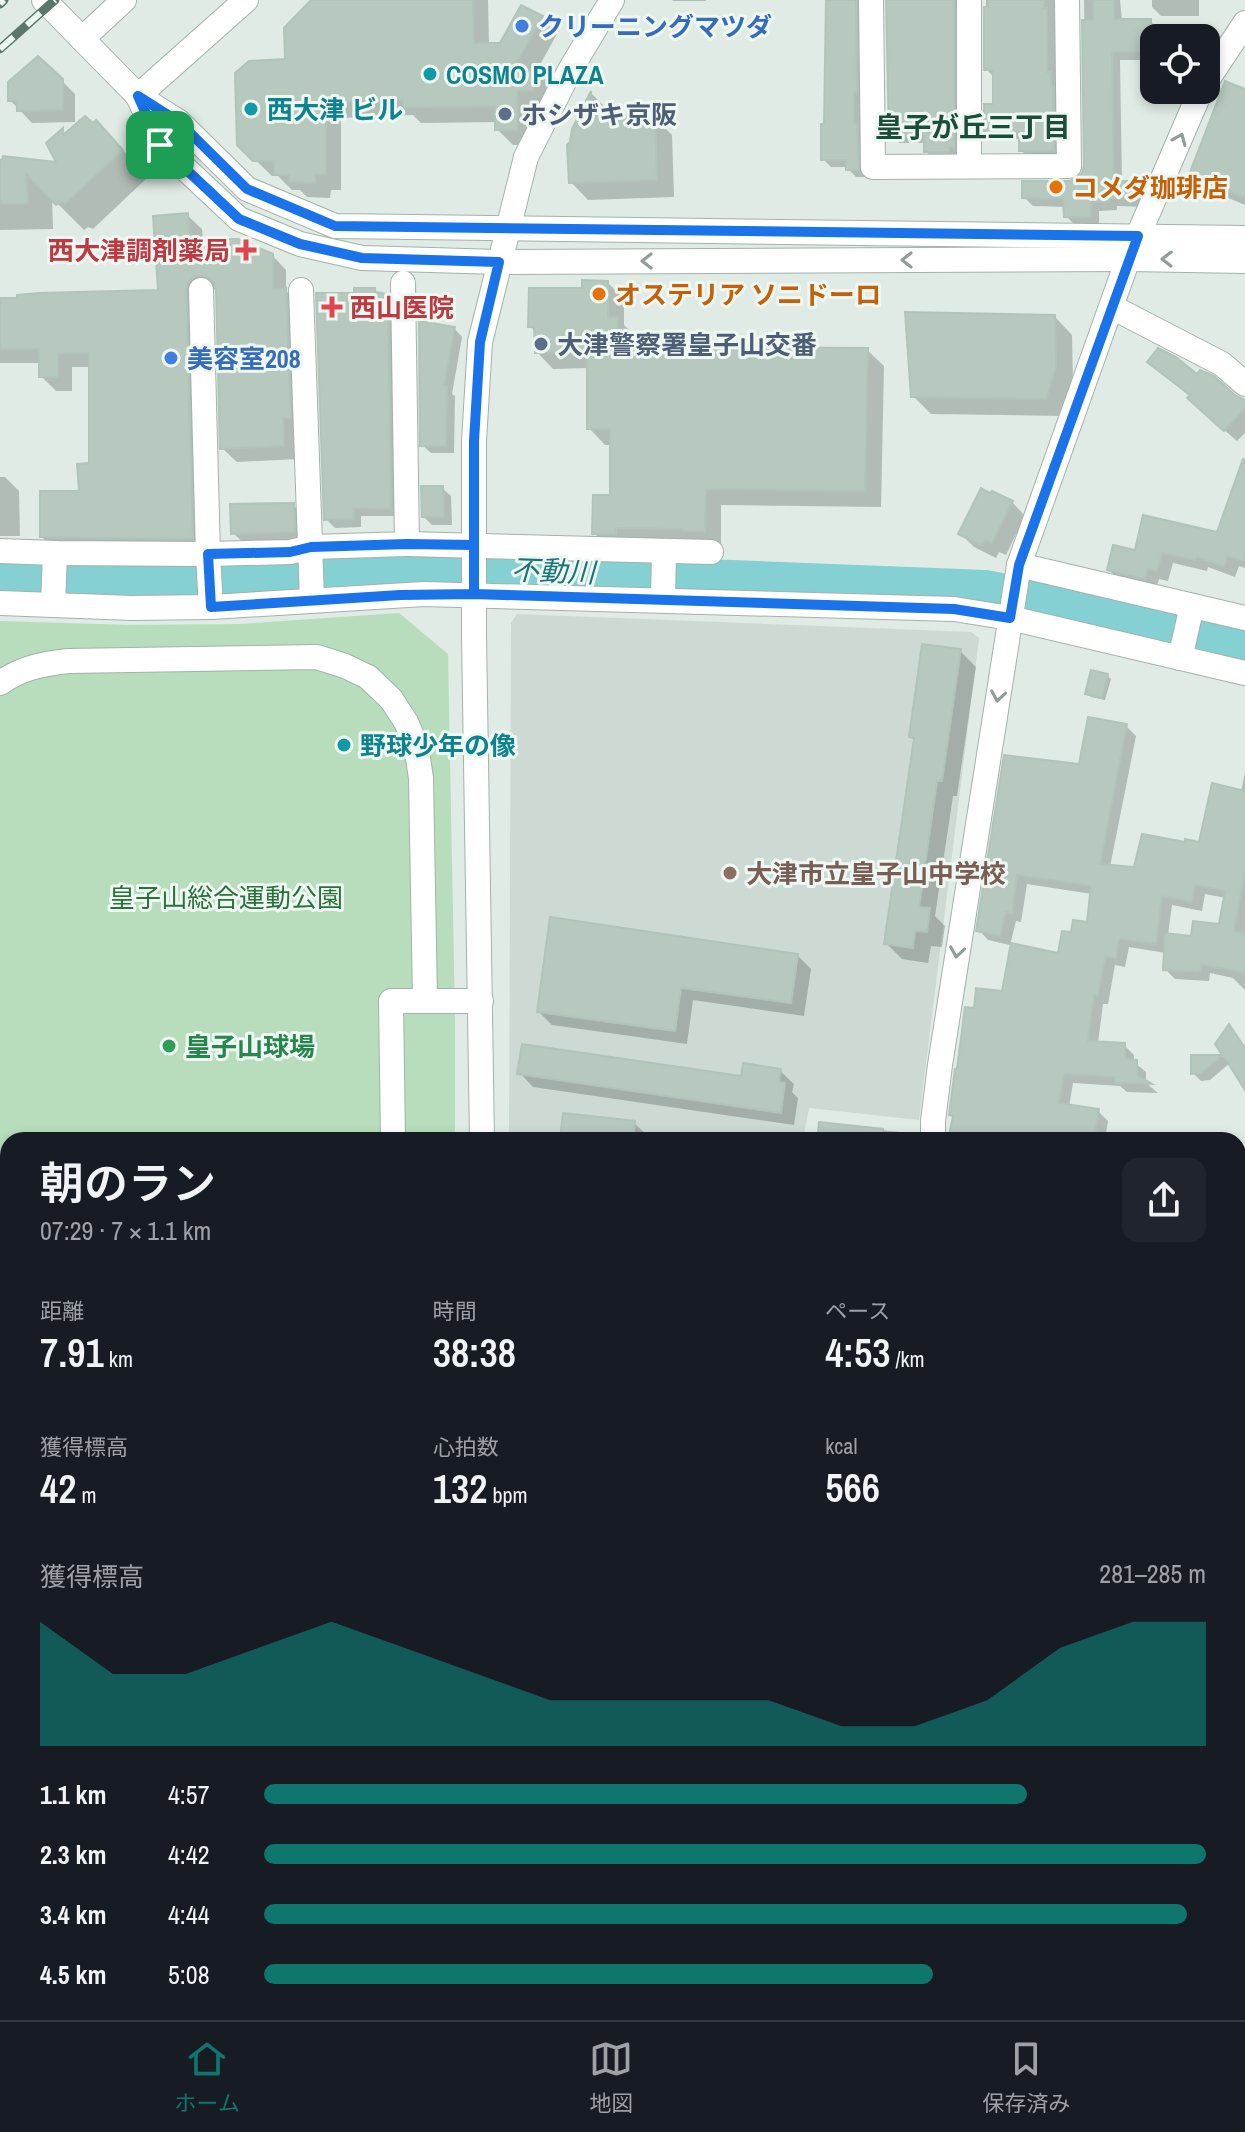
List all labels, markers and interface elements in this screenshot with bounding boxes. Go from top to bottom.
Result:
place label: クリーニングマツダ [538,9,772,44]
marker: クリーニングマツダ [513,17,531,35]
map controls [1140,24,1220,104]
button: locate [1140,24,1220,104]
place label: COSMO PLAZA [446,57,604,92]
marker: COSMO PLAZA [421,65,439,83]
place label: 西大津 ビル [267,92,403,127]
place label: ホシザキ京阪 [521,97,677,132]
marker: 西大津 ビル [242,100,260,118]
marker: ホシザキ京阪 [496,105,514,123]
district label: 皇子が丘三丁目 [875,108,1071,146]
pin [126,111,194,179]
icon: arrive [138,123,182,167]
one-way arrow [1170,133,1186,147]
place label: コメダ珈琲店 [1072,170,1228,205]
marker: コメダ珈琲店 [1047,178,1065,196]
place label: 西大津調剤薬局 [48,233,230,268]
marker: 西大津調剤薬局 [237,241,255,259]
one-way arrow [900,251,913,269]
one-way arrow [1160,251,1173,268]
one-way arrow [640,252,653,270]
place label: オステリア ソニドーロ [615,277,881,312]
marker: オステリア ソニドーロ [590,285,608,303]
place label: 西山医院 [350,290,454,325]
marker: 西山医院 [321,296,343,318]
place label: 大津警察署皇子山交番 [557,327,817,362]
marker: 大津警察署皇子山交番 [532,335,550,353]
place label: 美容室208 [187,341,301,376]
marker: 美容室208 [162,349,180,367]
water label: 不動川 [510,551,599,592]
one-way arrow [990,689,1007,702]
place label: 野球少年の像 [360,728,516,763]
marker: 野球少年の像 [335,736,353,754]
place label: 大津市立皇子山中学校 [746,856,1006,891]
marker: 大津市立皇子山中学校 [721,864,739,882]
park label: 皇子山総合運動公園 [109,880,343,915]
one-way arrow [950,945,967,959]
place label: 皇子山球場 [185,1029,315,1064]
marker: 皇子山球場 [160,1037,178,1055]
text: 朝のラン [40,1153,216,1213]
button: share [1122,1158,1206,1242]
text: 07:29 · 7 × 1.1 km [40,1213,211,1248]
text: 距離 [40,1296,84,1326]
text: 時間 [433,1296,477,1326]
text: ペース [825,1296,890,1326]
text: 7.91 [40,1326,104,1379]
text: 38:38 [433,1326,516,1379]
text: 4:53 [825,1326,890,1379]
text: km [104,1344,133,1374]
text: /km [890,1344,924,1374]
text: kcal [825,1431,857,1461]
text: 獲得標高 [40,1432,128,1462]
text: 心拍数 [433,1432,499,1462]
text: 566 [825,1461,880,1514]
text: 42 [40,1462,76,1515]
text: 132 [433,1462,487,1515]
text: m [76,1480,97,1510]
text: bpm [487,1480,528,1510]
text: 281–285 m [1099,1556,1206,1591]
text: 獲得標高 [40,1559,144,1594]
text: 1.1 km [40,1777,106,1812]
text: 4:57 [168,1777,210,1812]
text: 2.3 km [40,1837,106,1872]
text: 4:42 [168,1837,210,1872]
text: 3.4 km [40,1897,106,1932]
text: 4:44 [168,1897,210,1932]
text: 4.5 km [40,1957,106,1992]
text: 5:08 [168,1957,210,1992]
tab: ホーム [175,2037,240,2118]
tab: 地図 [589,2037,633,2118]
tab: 保存済み [982,2037,1070,2118]

